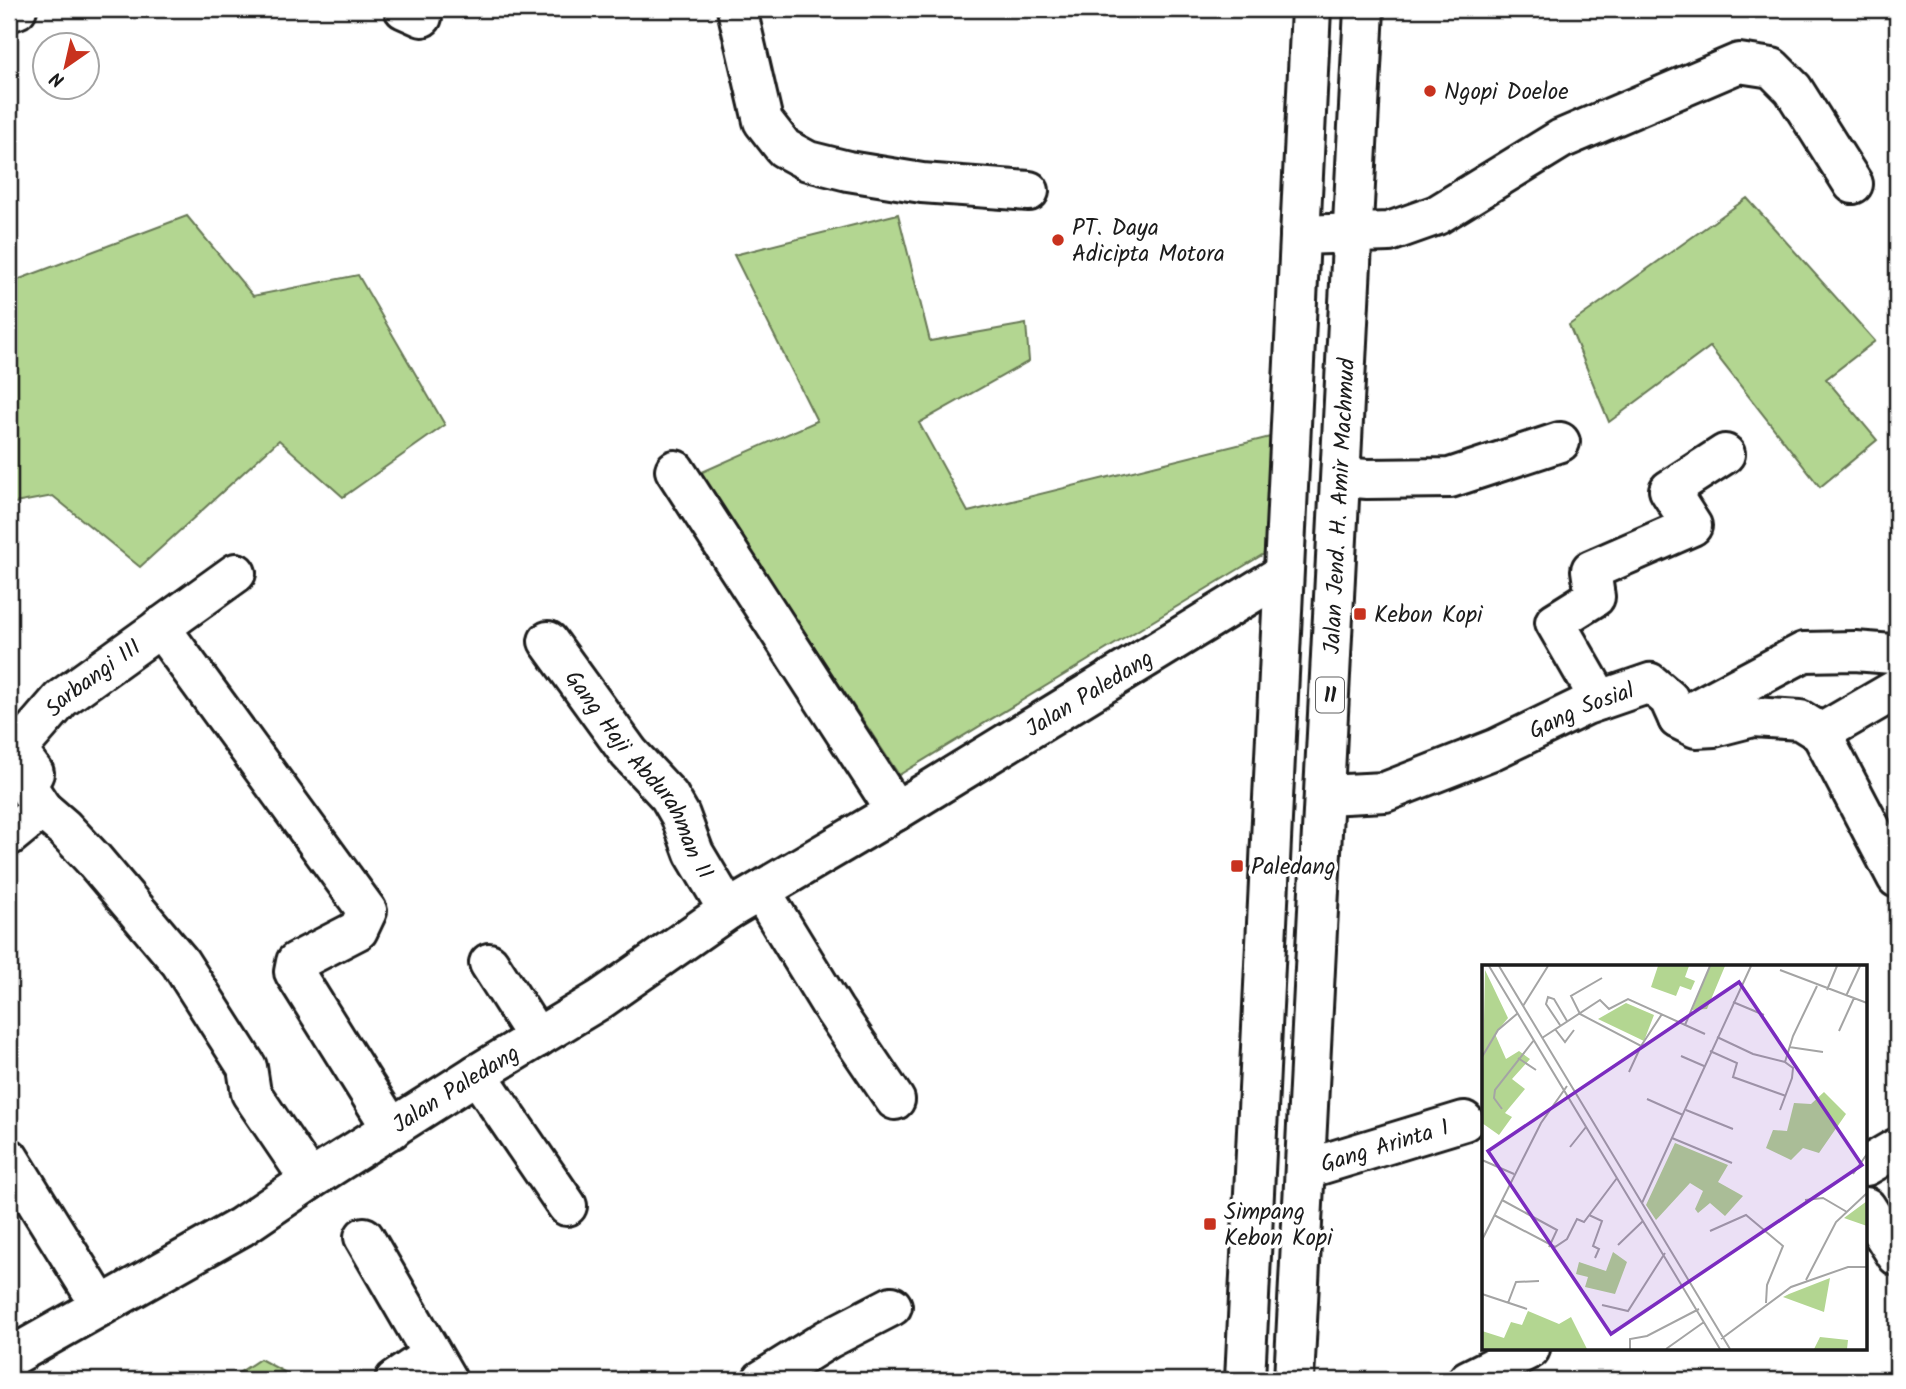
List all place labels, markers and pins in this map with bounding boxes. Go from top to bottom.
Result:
place label: Ngopi Doeloe [1444,75,1569,111]
marker: Ngopi Doeloe [1422,83,1438,99]
place label: PT. Daya Adicipta Motora [1072,211,1225,273]
marker: PT. Daya Adicipta Motora [1050,232,1066,248]
place label: Kebon Kopi [1374,598,1484,634]
marker: Kebon Kopi [1352,606,1368,622]
place label: Paledang [1251,850,1336,886]
marker: Paledang [1229,858,1245,874]
place label: Simpang Kebon Kopi [1224,1195,1334,1257]
marker: Simpang Kebon Kopi [1202,1216,1218,1232]

